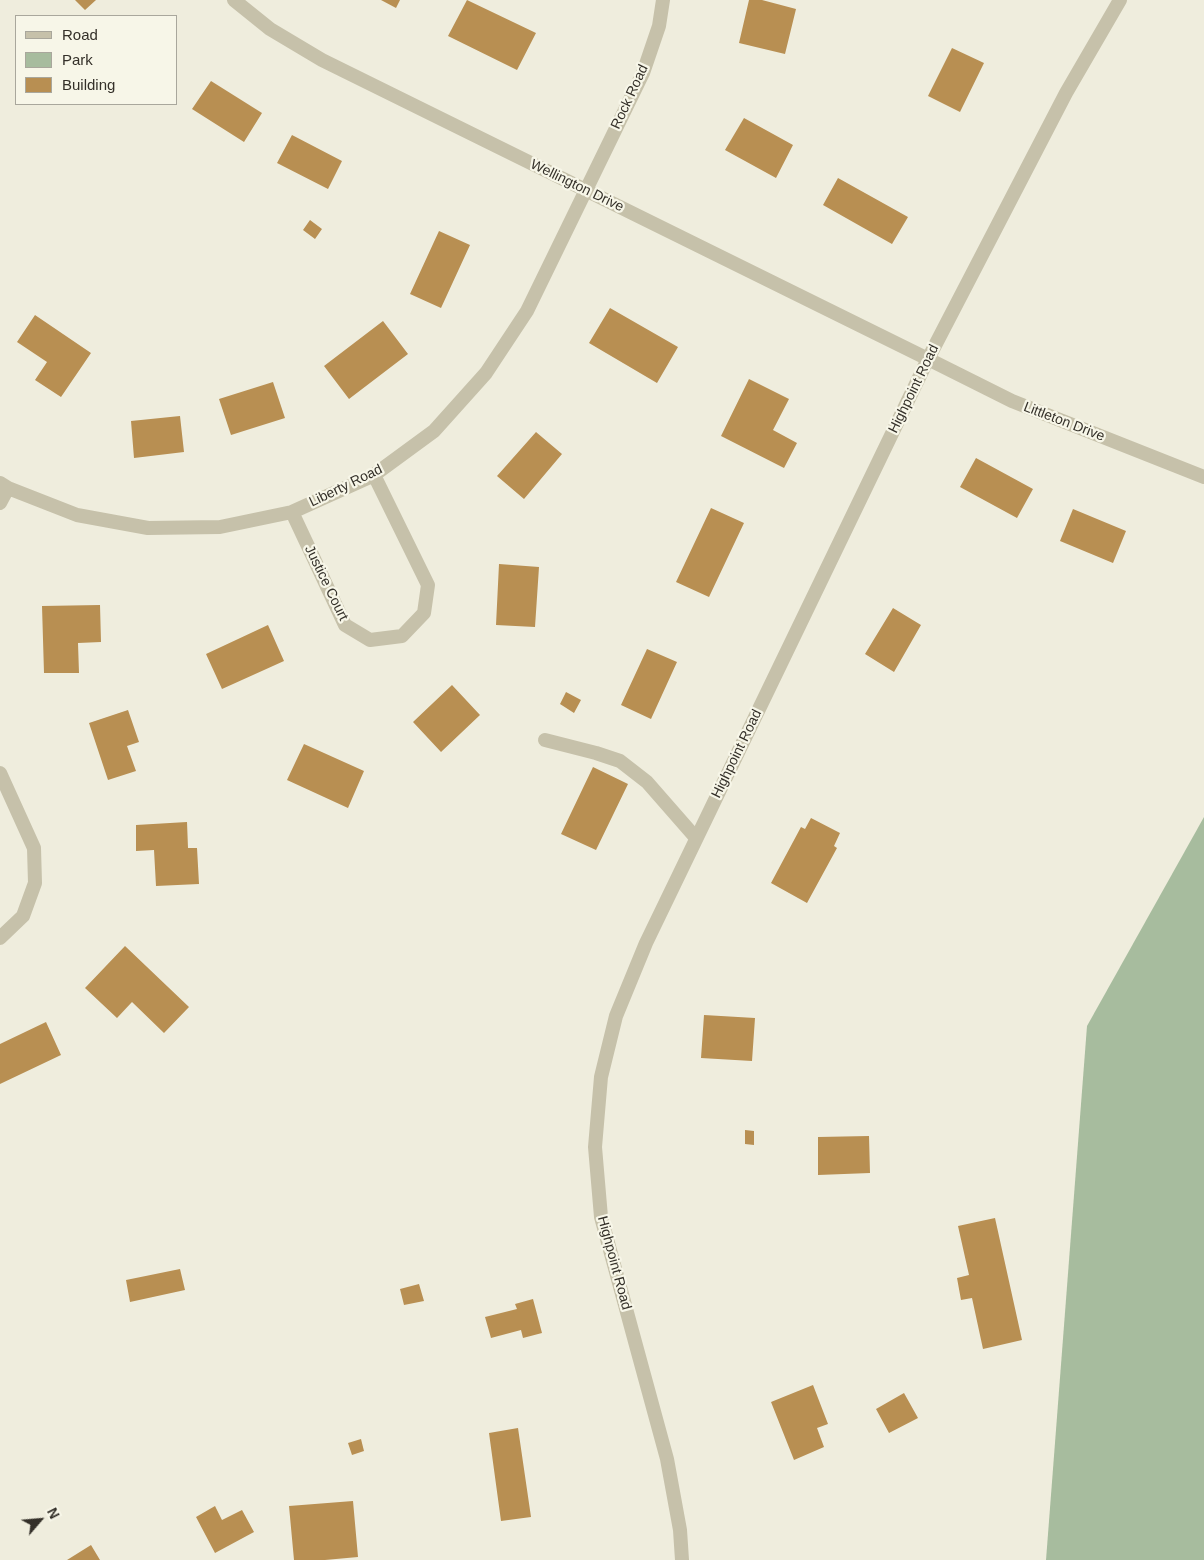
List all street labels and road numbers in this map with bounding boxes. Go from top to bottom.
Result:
street label: Rock Road [608,62,652,132]
street label: Wellington Drive [528,156,626,216]
street label: Highpoint Road [885,342,943,436]
street label: Littleton Drive [1021,399,1107,445]
street label: Liberty Road [307,461,385,511]
street label: Justice Court [301,543,351,623]
street label: Highpoint Road [708,707,766,801]
street label: Highpoint Road [593,1214,635,1312]

